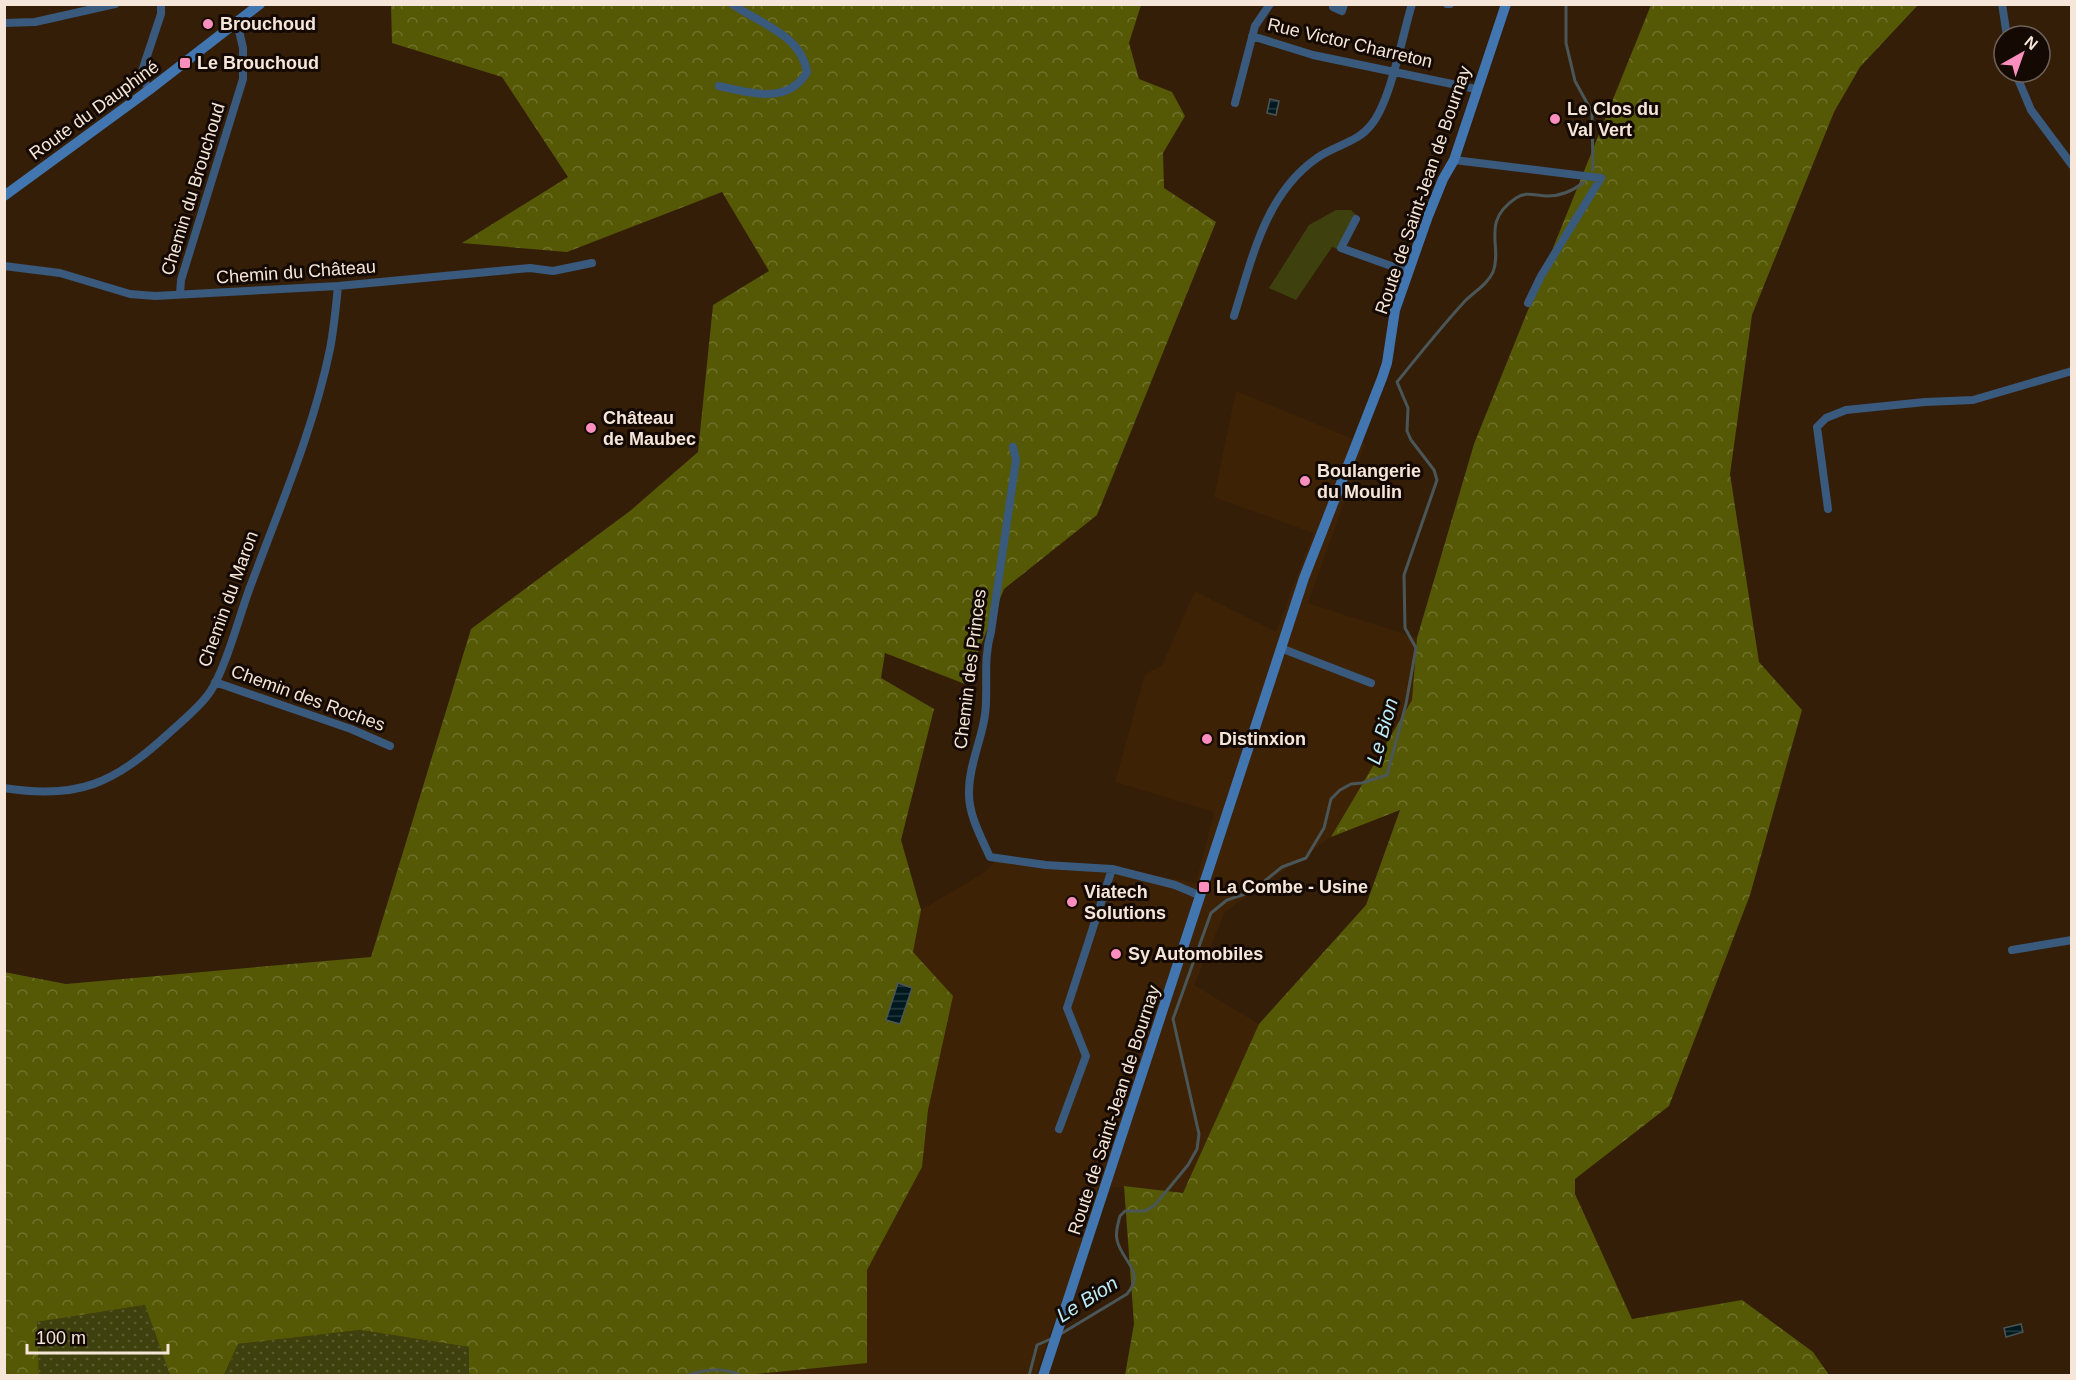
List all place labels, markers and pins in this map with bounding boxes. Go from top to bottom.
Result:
place label: Brouchoud [220,14,316,34]
marker: Brouchoud [201,17,215,31]
place label: Le Brouchoud [197,53,319,73]
marker: Le Brouchoud [178,56,192,70]
place label: Le Clos du Val Vert [1567,99,1659,140]
marker: Le Clos du Val Vert [1548,112,1562,126]
place label: Château de Maubec [603,408,696,449]
marker: Château de Maubec [584,421,598,435]
place label: Boulangerie du Moulin [1317,461,1421,502]
marker: Boulangerie du Moulin [1298,474,1312,488]
place label: Distinxion [1219,729,1306,749]
marker: Distinxion [1200,732,1214,746]
place label: La Combe - Usine [1216,877,1368,897]
marker: La Combe - Usine [1197,880,1211,894]
place label: Viatech Solutions [1084,882,1166,923]
marker: Viatech Solutions [1065,895,1079,909]
place label: Sy Automobiles [1128,944,1263,964]
marker: Sy Automobiles [1109,947,1123,961]

